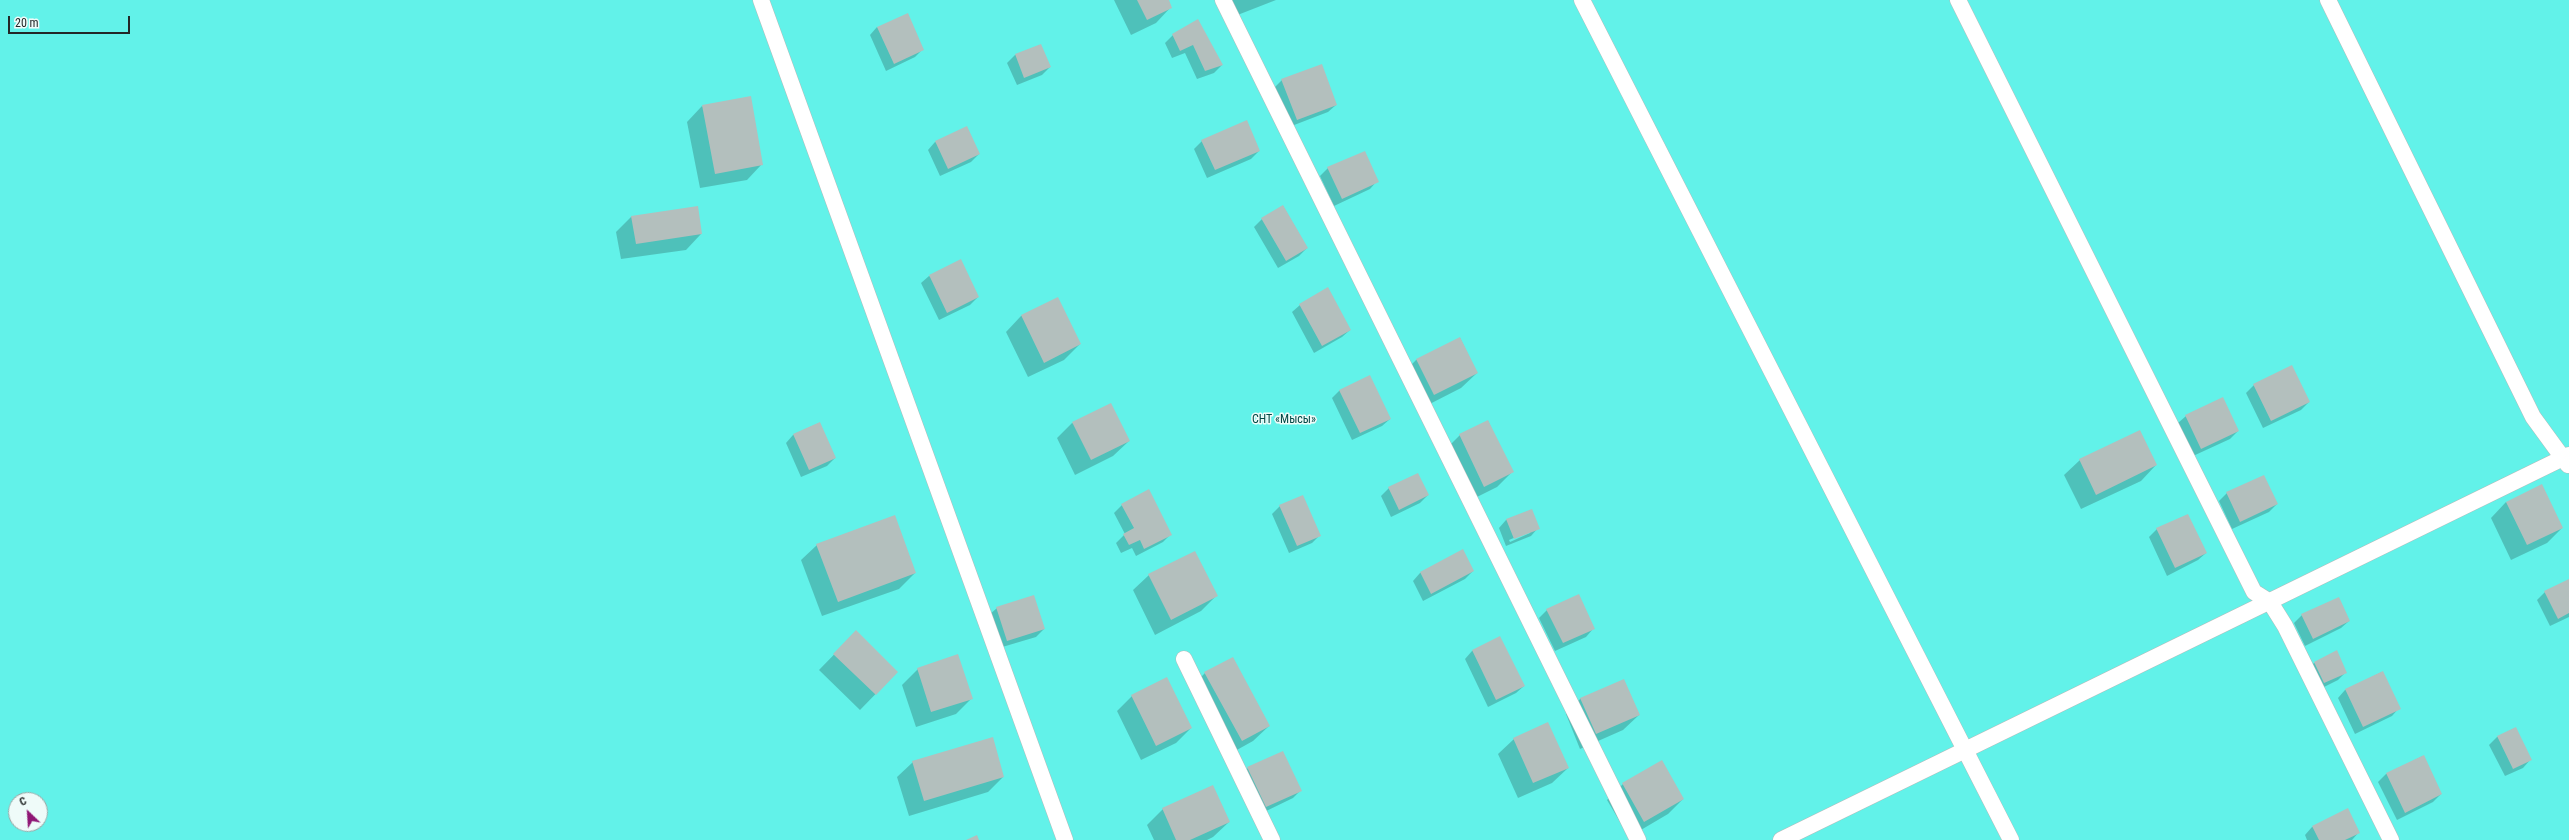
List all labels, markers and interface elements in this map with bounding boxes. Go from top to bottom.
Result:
scale bar [10,8,132,34]
text: 20 m [15,16,39,30]
park label: СНТ «Мысы» [1252,413,1316,427]
north arrow [8,792,48,832]
text: С [18,794,29,809]

